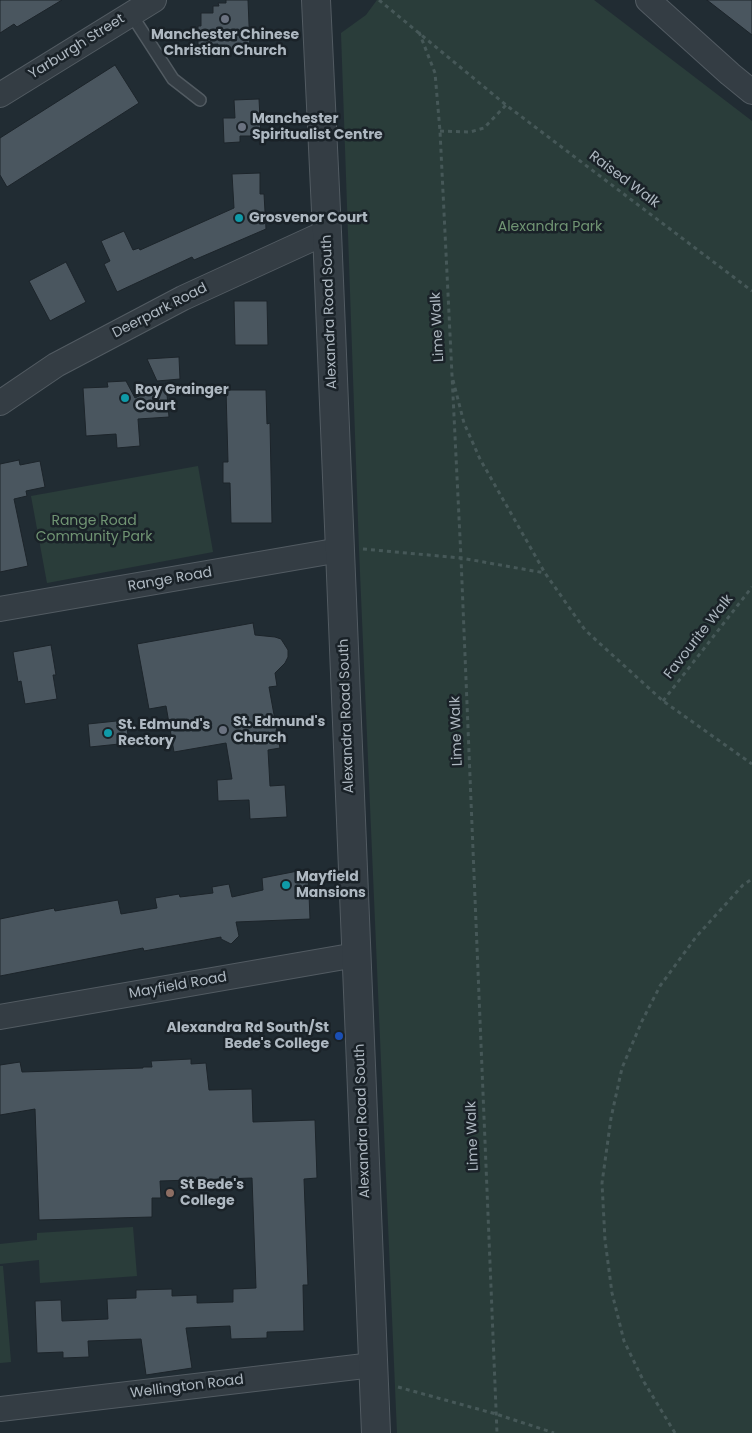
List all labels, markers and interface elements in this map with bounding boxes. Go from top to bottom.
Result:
street label: Yarburgh Street [26,11,128,83]
marker: Manchester Chinese Christian Church [219,13,231,25]
place label: Manchester Chinese Christian Church [151,27,299,59]
place label: Manchester Spiritualist Centre [252,111,383,144]
marker: Manchester Spiritualist Centre [236,121,248,133]
street label: Raised Walk [585,148,663,212]
place label: Grosvenor Court [249,210,368,226]
marker: Grosvenor Court [233,212,245,224]
park label: Alexandra Park [498,219,602,235]
street label: Alexandra Road South [319,234,341,390]
street label: Deerpark Road [110,280,210,342]
street label: Lime Walk [428,292,448,362]
place label: Roy Grainger Court [135,382,229,414]
marker: Roy Grainger Court [119,392,131,404]
park label: Range Road Community Park [36,513,152,546]
street label: Range Road [127,564,213,596]
street label: Favourite Walk [661,592,737,682]
street label: Alexandra Road South [336,638,358,794]
street label: Lime Walk [447,696,467,766]
place label: St. Edmund's Church [233,714,325,746]
place label: St. Edmund's Rectory [118,717,210,750]
marker: St. Edmund's Church [217,724,229,736]
marker: St. Edmund's Rectory [102,727,114,739]
place label: Mayfield Mansions [296,869,366,902]
marker: Mayfield Mansions [280,879,292,891]
street label: Mayfield Road [128,969,228,1003]
place label: Alexandra Rd South/St Bede's College [166,1020,329,1052]
marker: Alexandra Rd South/St Bede's College [333,1030,345,1042]
street label: Alexandra Road South [352,1043,374,1199]
street label: Lime Walk [463,1101,483,1171]
place label: St Bede's College [180,1177,244,1210]
marker: St Bede's College [164,1187,176,1199]
street label: Wellington Road [129,1372,245,1402]

